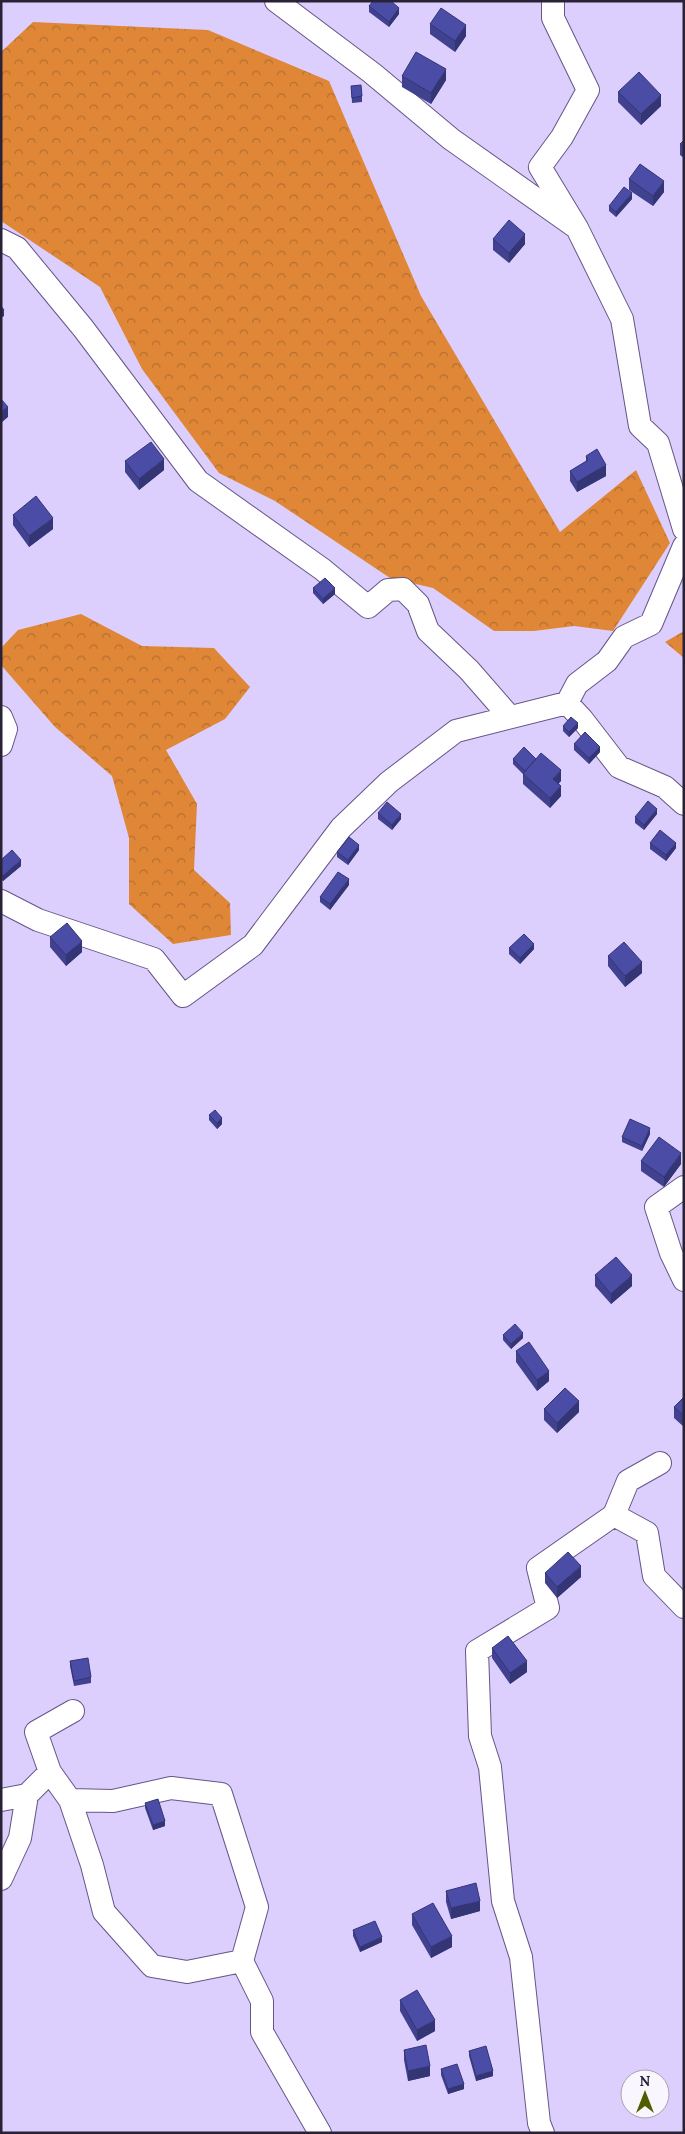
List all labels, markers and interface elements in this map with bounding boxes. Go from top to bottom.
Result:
north arrow [620,2069,670,2119]
text: N [640,2072,651,2090]

